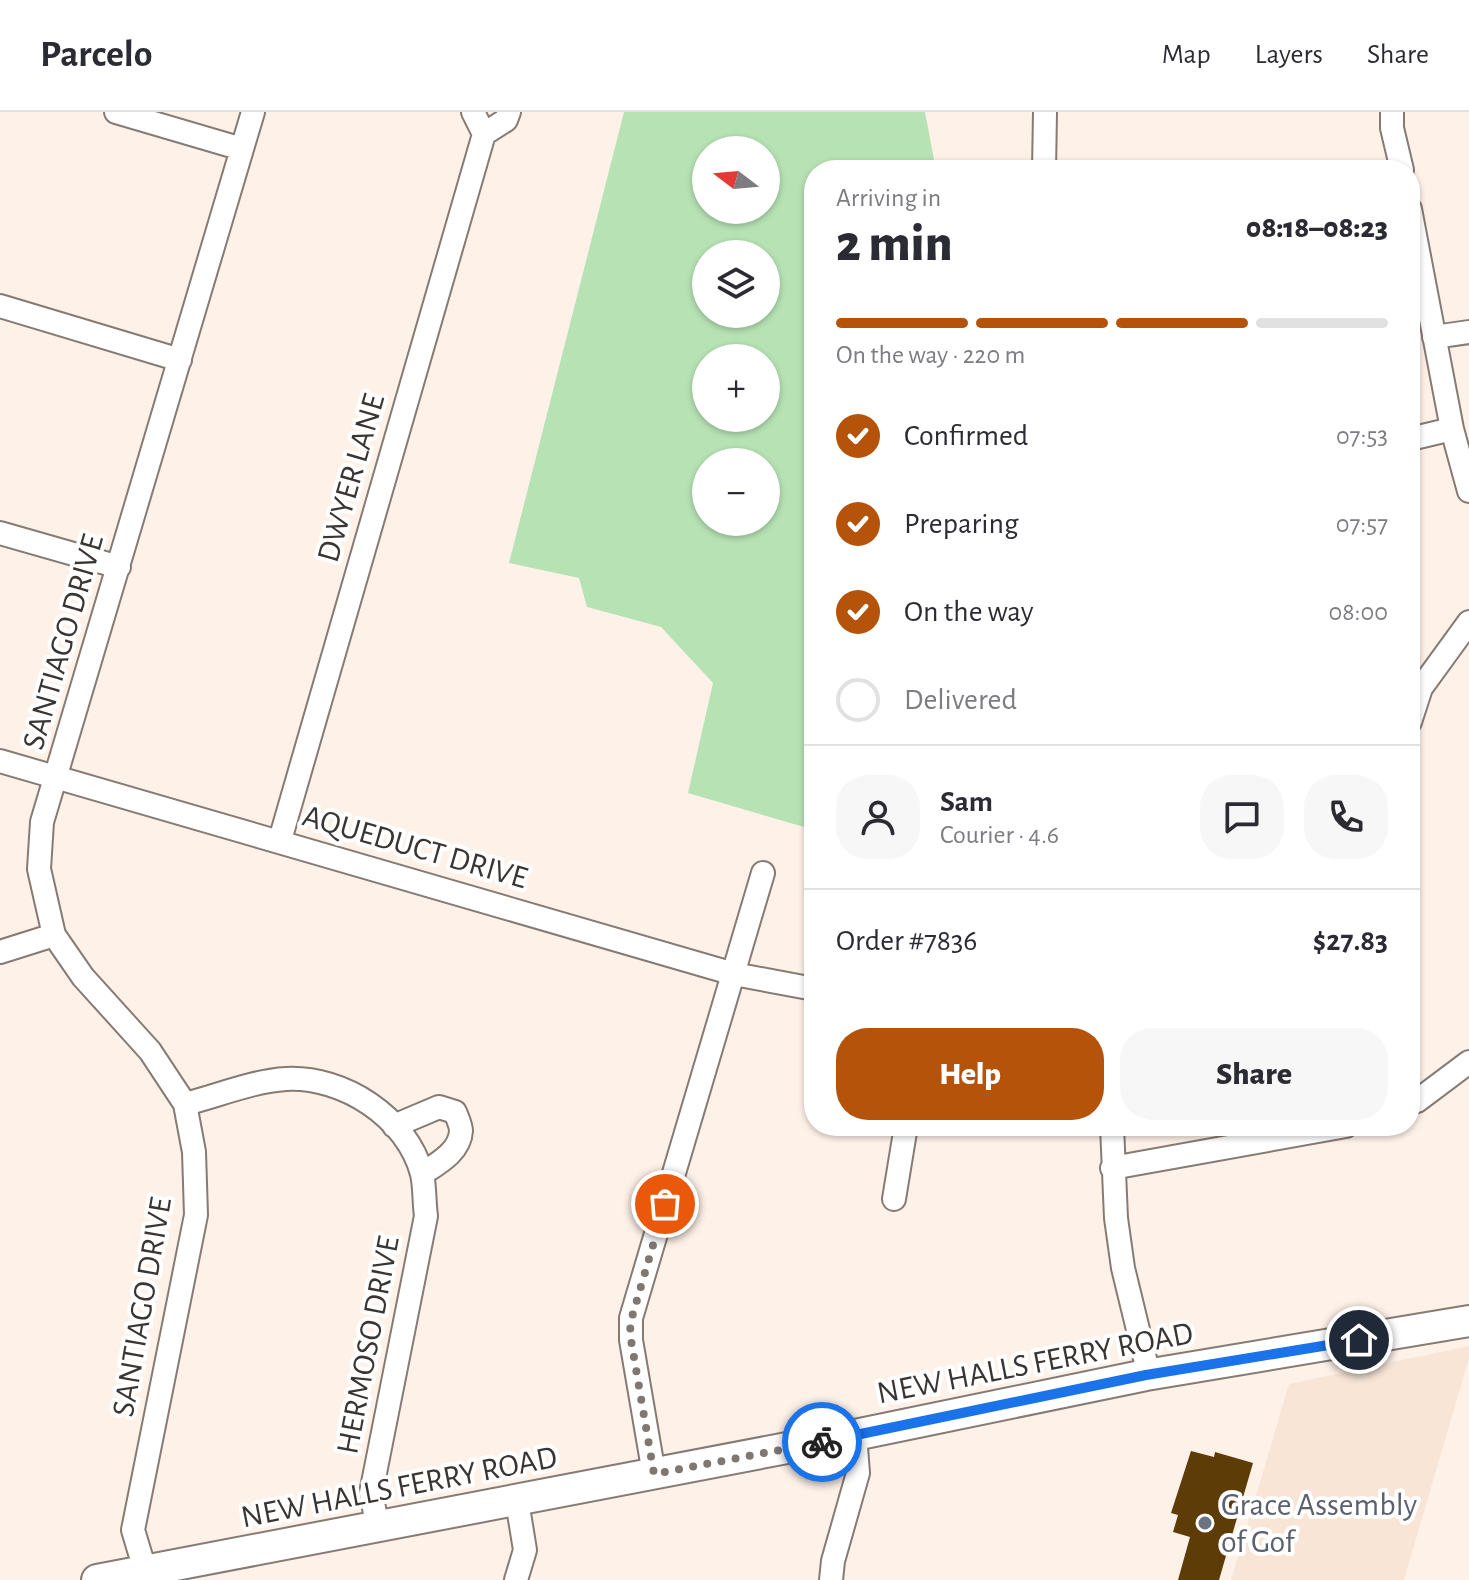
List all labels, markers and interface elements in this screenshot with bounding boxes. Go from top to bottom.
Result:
text: Parcelo [40,36,153,74]
text: Map [1162,41,1211,69]
text: Layers [1255,41,1323,69]
text: Share [1367,41,1429,69]
north arrow [692,136,780,224]
map controls [692,136,780,536]
text: Arriving in [836,185,941,211]
text: 08:18–08:23 [1246,213,1388,243]
text: 2 min [836,218,952,270]
button: layers [692,240,780,328]
text: On the way · 220 m [836,342,1025,368]
button: + [692,344,780,432]
street label: DWYER LANE [312,390,390,566]
icon: check [836,414,880,458]
text: Confirmed [904,421,1028,451]
text: 07:53 [1336,423,1388,449]
button: − [692,448,780,536]
icon: check [836,502,880,546]
text: Preparing [904,509,1019,539]
text: 07:57 [1336,511,1388,537]
street label: SANTIAGO DRIVE [17,531,109,753]
icon: check [836,590,880,634]
text: On the way [904,597,1033,627]
text: 08:00 [1329,599,1388,625]
text: Delivered [904,685,1017,715]
button: person [836,775,920,859]
button: chat [1200,775,1284,859]
button: phone [1304,775,1388,859]
text: Sam [940,787,993,817]
street label: AQUEDUCT DRIVE [299,800,531,894]
text: Courier · 4.6 [940,822,1059,848]
text: Order #7836 [836,926,977,956]
text: $27.83 [1313,926,1388,956]
button: Help [836,1028,1104,1120]
button: Share [1120,1028,1388,1120]
pin [631,1170,699,1238]
icon: bag [643,1182,687,1226]
street label: SANTIAGO DRIVE [107,1195,177,1419]
street label: HERMOSO DRIVE [331,1233,405,1457]
pin [1325,1306,1393,1374]
street label: NEW HALLS FERRY ROAD [874,1317,1196,1409]
icon: home [1337,1318,1381,1362]
courier [782,1402,862,1482]
icon: bike [800,1420,844,1464]
street label: NEW HALLS FERRY ROAD [238,1441,560,1533]
place label: Grace Assembly of Gof [1221,1489,1418,1558]
marker: Grace Assembly of Gof [1196,1514,1214,1532]

